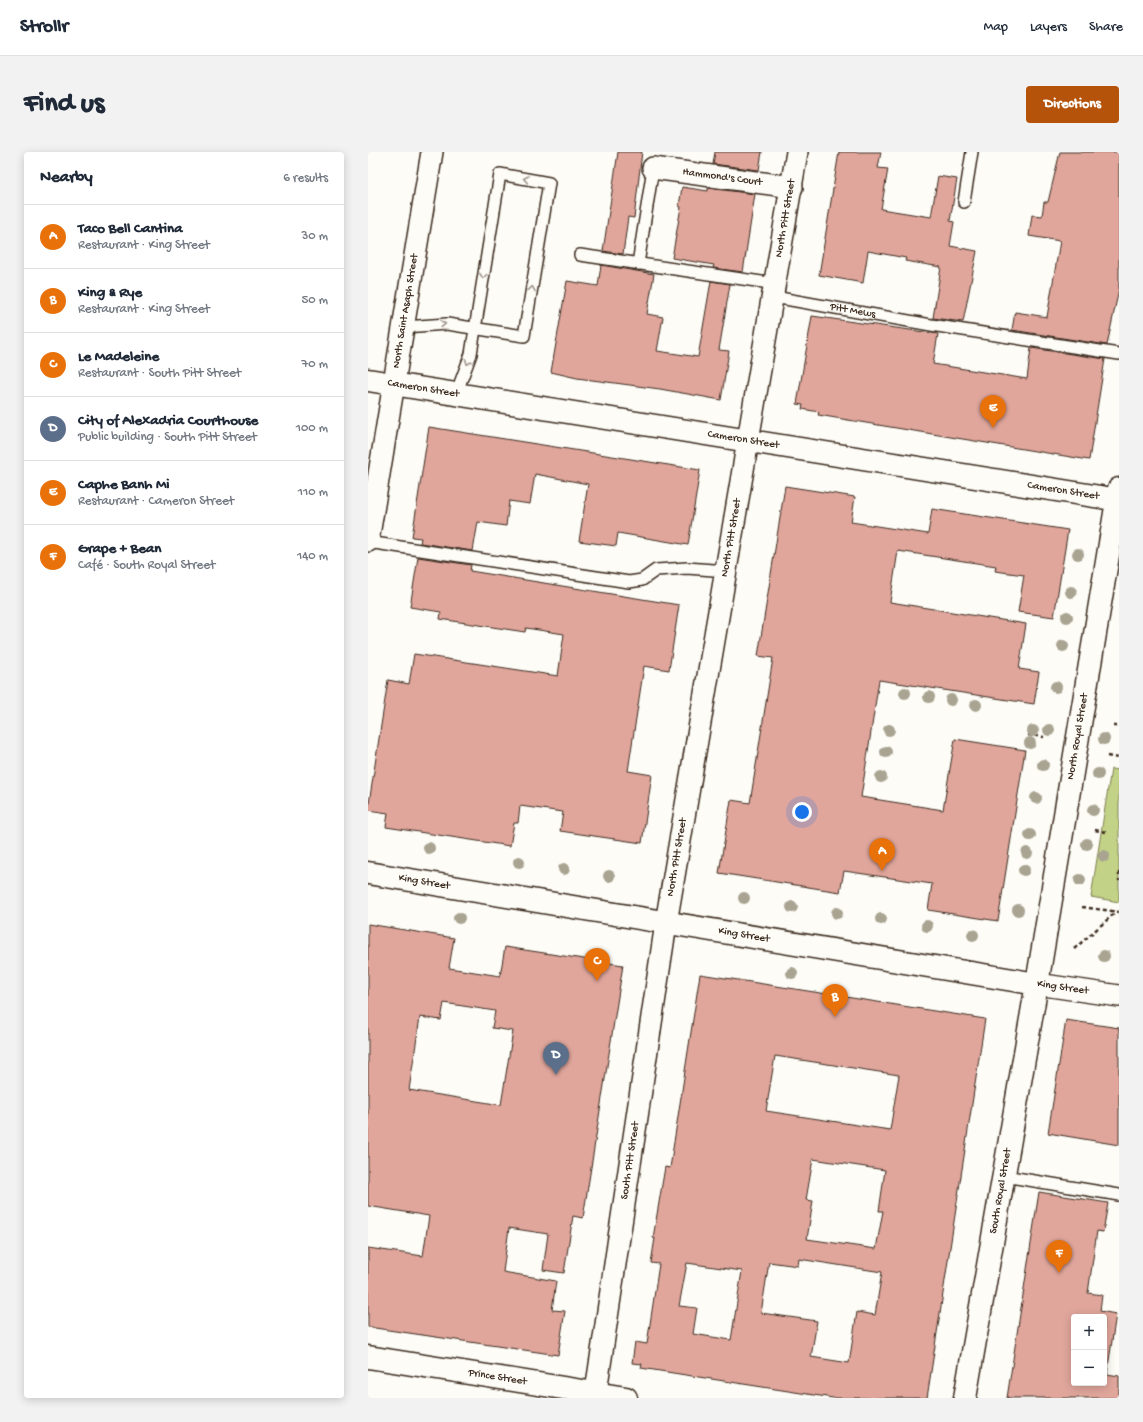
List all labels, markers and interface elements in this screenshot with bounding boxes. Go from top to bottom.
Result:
text: Strollr [20,16,68,39]
text: Map [984,19,1008,36]
text: Layers [1030,19,1067,36]
text: Share [1089,19,1123,36]
button: Directions [1026,86,1119,123]
text: Find us [24,88,104,121]
street label: Hammond's Court [682,166,764,189]
text: Nearby [40,168,93,188]
text: 6 results [283,171,328,186]
one-way arrow [523,175,529,183]
street label: North Pitt Street [773,177,799,258]
text: Taco Bell Cantina [78,220,183,238]
text: A [49,229,57,244]
text: 30 m [302,229,328,244]
text: Restaurant · King Street [78,238,210,253]
street label: North Saint Asaph Street [391,251,421,369]
one-way arrow [480,273,488,279]
text: King & Rye [78,284,142,302]
one-way arrow [527,286,536,292]
text: B [50,293,56,308]
text: 50 m [301,293,328,308]
street label: Pitt Mews [828,301,877,321]
text: Restaurant · King Street [78,302,210,317]
one-way arrow [440,320,446,328]
text: Le Madeleine [78,348,159,366]
text: C [49,357,57,372]
text: 70 m [302,357,328,372]
one-way arrow [465,358,473,365]
text: Restaurant · South Pitt Street [78,366,241,381]
street label: Cameron Street [387,377,461,401]
pin: E [980,395,1006,428]
text: City of Alexadria Courthouse [78,412,258,430]
text: D [49,421,57,436]
text: 100 m [296,421,328,436]
street label: Cameron Street [707,428,781,452]
text: Public building · South Pitt Street [78,430,257,445]
text: Caphe Banh Mi [78,476,170,494]
street label: Cameron Street [1026,479,1101,503]
text: E [49,485,57,500]
text: 110 m [298,485,328,500]
text: Restaurant · Cameron Street [78,494,234,509]
street label: North Pitt Street [719,496,744,578]
text: Grape + Bean [78,540,161,558]
text: F [50,549,56,564]
text: 140 m [297,549,328,564]
text: Café · South Royal Street [78,558,215,573]
street label: North Royal Street [1065,691,1091,781]
your location [792,802,812,822]
street label: North Pitt Street [665,816,690,897]
pin: A [869,838,895,871]
street label: King Street [398,872,452,893]
street label: King Street [717,925,772,946]
pin: C [584,948,610,981]
street label: King Street [1036,978,1091,998]
pin: B [822,984,848,1017]
pin: D [543,1042,569,1075]
street label: South Pitt Street [619,1119,642,1200]
street label: South Royal Street [988,1146,1015,1235]
pin: F [1046,1240,1072,1273]
map controls [1071,1314,1107,1386]
button: + [1071,1314,1107,1350]
button: − [1071,1350,1107,1386]
street label: Prince Street [466,1367,529,1388]

